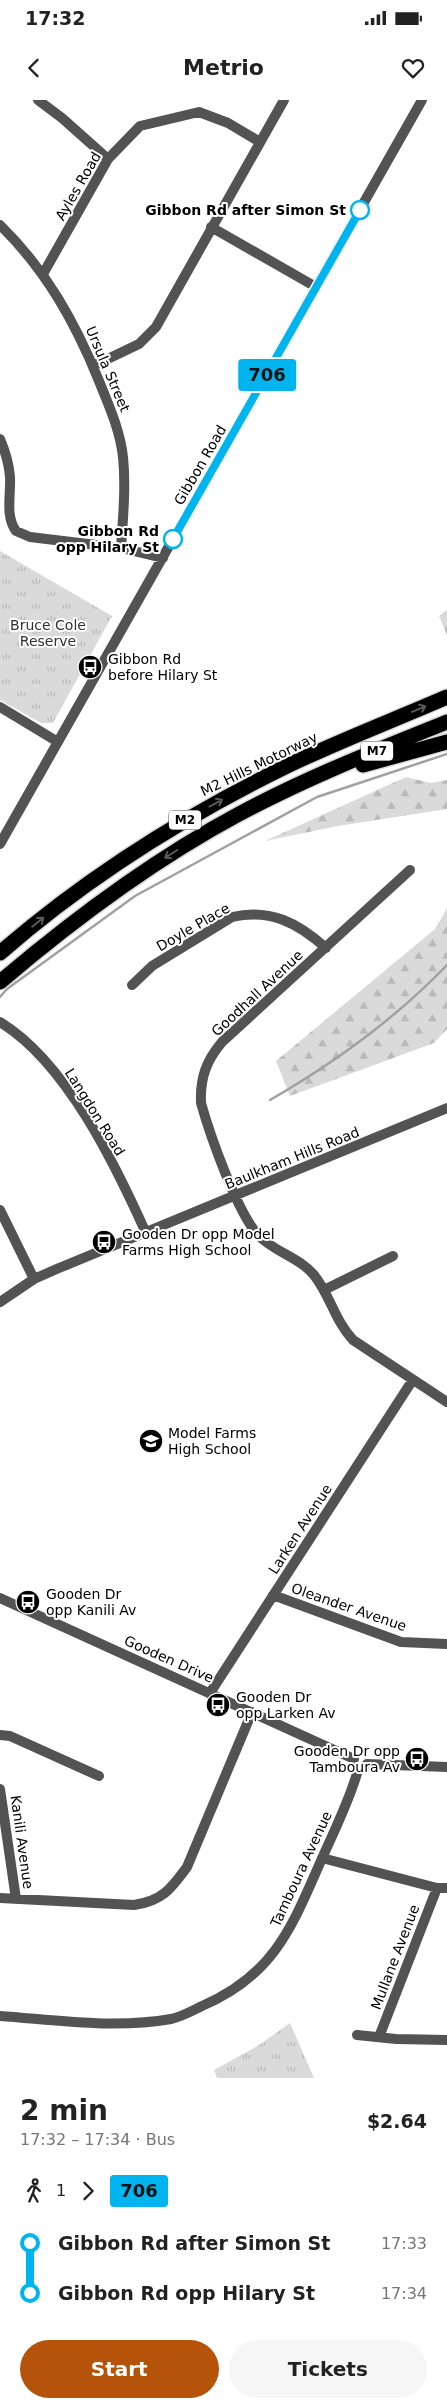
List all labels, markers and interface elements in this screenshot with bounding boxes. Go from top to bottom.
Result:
text: 17:32 [25,7,85,29]
icon: back [20,54,48,82]
icon: heart [399,54,427,82]
text: Metrio [183,55,264,80]
street label: Ayles Road [52,149,104,223]
marker: Gibbon Rd after Simon St [350,200,370,220]
place label: Gibbon Rd after Simon St [145,202,346,218]
street label: Ursula Street [83,324,133,415]
line badge: 706 [238,359,296,391]
text: 706 [248,364,286,385]
street label: Gibbon Road [171,422,229,508]
place label: Gibbon Rd opp Hilary St [56,523,159,555]
marker: Gibbon Rd opp Hilary St [163,529,183,549]
park label: Bruce Cole Reserve [10,617,86,649]
place label: Gibbon Rd before Hilary St [108,651,218,683]
bus stop icon: Gibbon Rd before Hilary St [77,654,103,680]
one-way arrow [411,704,426,714]
street label: M2 Hills Motorway [198,729,320,799]
road number: M7 [361,741,393,760]
one-way arrow [209,798,224,808]
road number: M2 [169,810,201,830]
one-way arrow [165,849,179,859]
street label: Doyle Place [154,900,232,954]
one-way arrow [31,917,44,928]
street label: Goodhall Avenue [208,947,306,1039]
street label: Langdon Road [62,1065,128,1159]
street label: Baulkham Hills Road [222,1124,362,1192]
place label: Gooden Dr opp Model Farms High School [122,1226,275,1258]
bus stop icon: Gooden Dr opp Model Farms High School [91,1229,117,1255]
place label: Model Farms High School [168,1425,256,1457]
school or university icon: Model Farms High School [138,1428,164,1454]
street label: Larken Avenue [265,1481,335,1577]
street label: Oleander Avenue [289,1580,409,1634]
place label: Gooden Dr opp Kanili Av [46,1586,136,1618]
bus stop icon: Gooden Dr opp Kanili Av [15,1589,41,1615]
street label: Gooden Drive [122,1632,216,1686]
place label: Gooden Dr opp Larken Av [236,1689,336,1721]
bus stop icon: Gooden Dr opp Larken Av [205,1692,231,1718]
place label: Gooden Dr opp Tamboura Av [294,1743,400,1775]
bus stop icon: Gooden Dr opp Tamboura Av [404,1746,430,1772]
street label: Kanili Avenue [7,1794,37,1890]
street label: Tamboura Avenue [267,1809,335,1930]
street label: Mullane Avenue [368,1902,422,2012]
text: 2 min [20,2094,108,2127]
text: $2.64 [367,2110,427,2132]
text: 17:32 – 17:34 · Bus [20,2130,175,2149]
icon: walk [20,2177,48,2205]
icon: forward [74,2177,102,2205]
text: 706 [120,2180,158,2201]
text: 1 [56,2181,66,2200]
text: Gibbon Rd after Simon St [58,2232,330,2254]
text: 17:33 [381,2234,427,2253]
text: Gibbon Rd opp Hilary St [58,2282,315,2304]
text: 17:34 [381,2284,427,2303]
button: Start [20,2340,219,2398]
button: Tickets [229,2340,427,2398]

